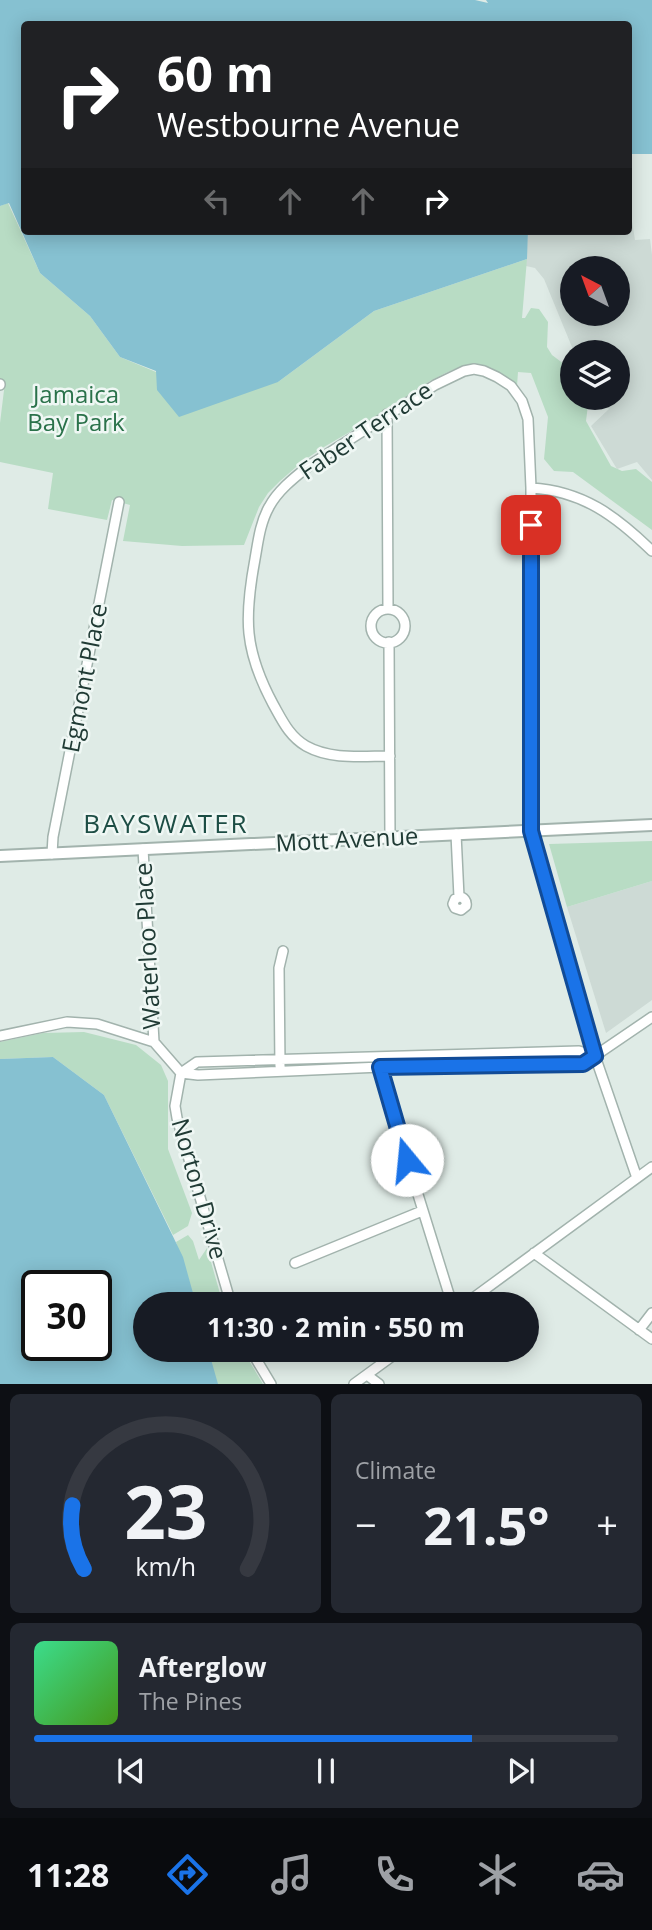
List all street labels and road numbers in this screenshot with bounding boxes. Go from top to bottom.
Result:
street label: Faber Terrace [292,373,438,487]
street label: Egmont Place [53,600,114,755]
street label: Mott Avenue [275,818,419,859]
street label: Waterloo Place [126,862,167,1030]
street label: Norton Drive [165,1114,236,1263]

